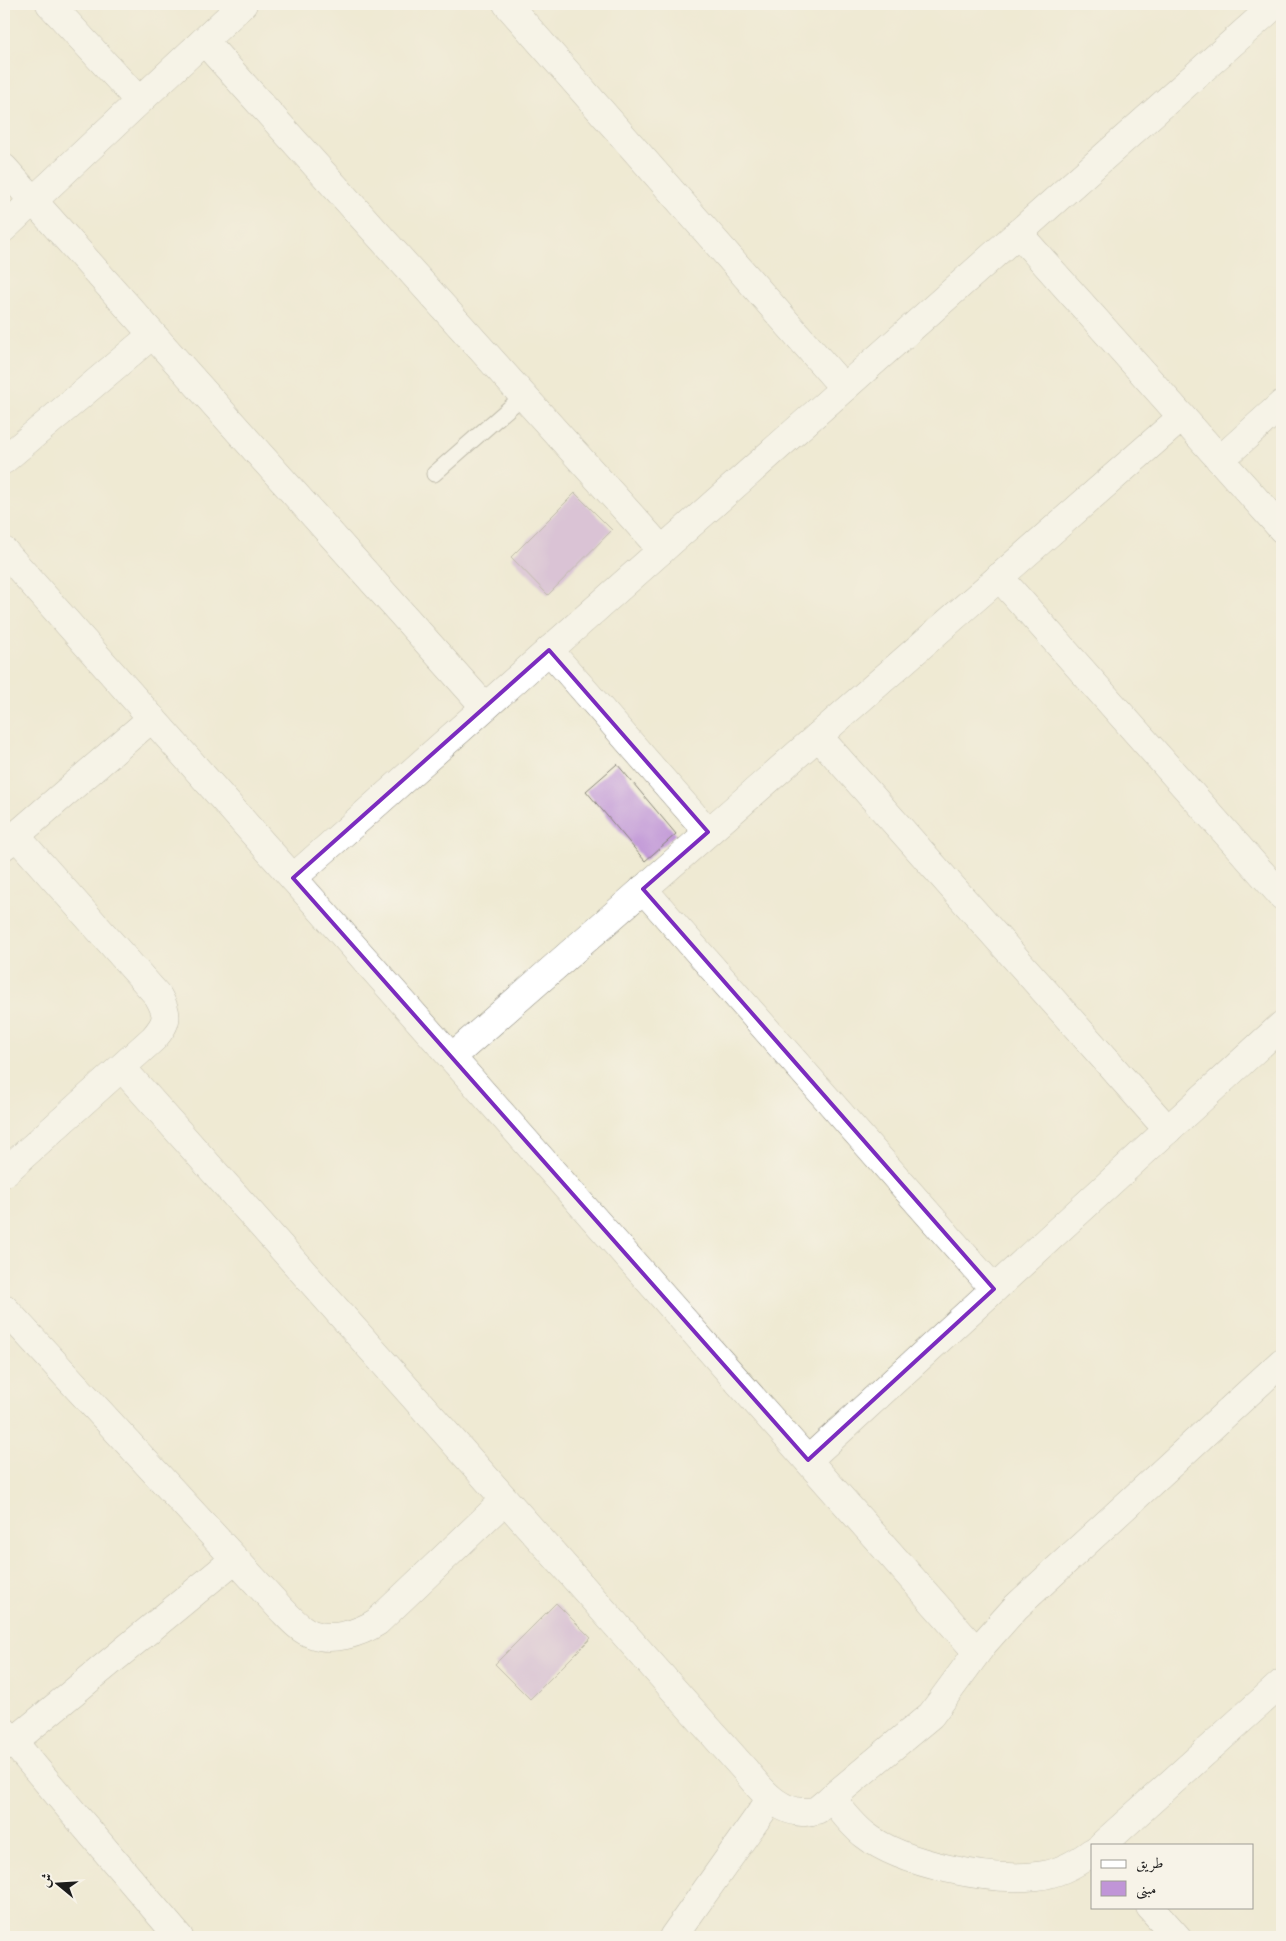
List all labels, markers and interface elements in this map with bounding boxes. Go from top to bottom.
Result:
legend [1091,1844,1254,1908]
text: طريق [1136,1853,1163,1873]
north arrow [32,1858,82,1908]
text: ش [35,1870,56,1889]
text: مبنى [1136,1879,1156,1900]

